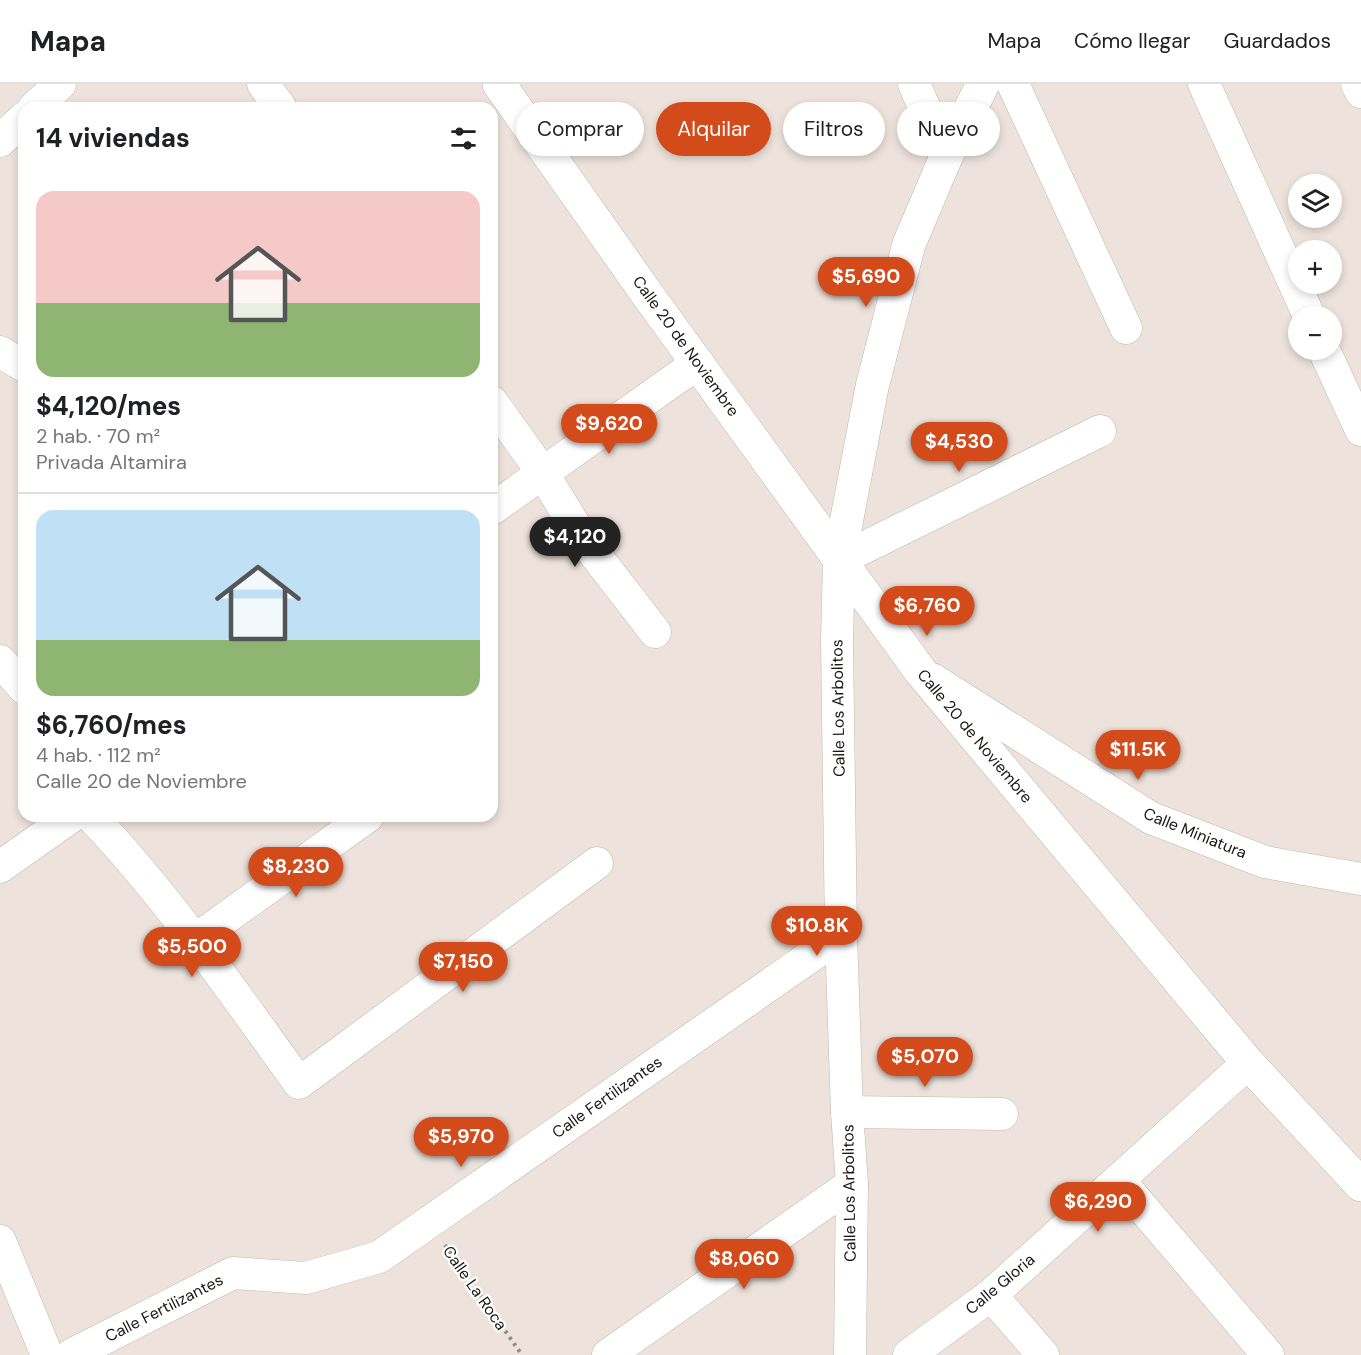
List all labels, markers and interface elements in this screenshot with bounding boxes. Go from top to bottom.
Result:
text: Mapa [30,23,106,60]
text: Mapa [987,27,1041,55]
text: Cómo llegar [1074,27,1191,55]
text: Guardados [1224,27,1331,55]
chip: Comprar [516,102,644,156]
chip: Alquilar [656,102,771,156]
chip: Filtros [783,102,885,156]
chip: Nuevo [897,102,1000,156]
text: 14 viviendas [36,121,190,155]
icon: filters [447,122,480,155]
map controls [1288,174,1342,360]
button: layers [1288,174,1342,228]
icon: home [204,230,312,338]
button: + [1288,240,1342,294]
pin: $5,690 [817,257,915,308]
text: $5,690 [832,263,900,289]
street label: Calle 20 de Noviembre [628,272,744,420]
button: − [1288,306,1342,360]
text: $4,120/mes [36,389,181,423]
pin: $9,620 [560,404,658,455]
text: $9,620 [575,410,643,436]
pin: $4,530 [910,422,1008,473]
text: 2 hab. · 70 m² [36,423,160,449]
text: $4,530 [925,428,993,454]
text: Privada Altamira [36,449,187,475]
pin: $4,120 [526,517,624,568]
text: $4,120 [544,523,606,549]
icon: home [204,549,312,657]
pin: $6,760 [878,586,976,637]
text: $6,760 [894,592,960,618]
street label: Calle Los Arbolitos [826,639,850,777]
street label: Calle 20 de Noviembre [913,665,1037,807]
text: $6,760/mes [36,708,187,742]
pin: $11.5K [1089,730,1187,781]
text: $11.5K [1109,736,1167,762]
text: 4 hab. · 112 m² [36,742,161,768]
text: Calle 20 de Noviembre [36,768,247,794]
street label: Calle Miniatura [1140,803,1250,863]
pin: $8,230 [247,847,345,898]
text: $8,230 [262,853,330,879]
pin: $10.8K [768,906,866,957]
text: $10.8K [785,912,849,938]
pin: $5,500 [143,927,241,978]
text: $5,500 [157,933,227,959]
pin: $7,150 [414,942,512,993]
text: $7,150 [433,948,493,974]
pin: $5,070 [876,1037,974,1088]
text: $5,070 [891,1043,959,1069]
street label: Calle Fertilizantes [548,1051,666,1143]
pin: $5,970 [412,1117,510,1168]
text: $5,970 [428,1123,494,1149]
street label: Calle Los Arbolitos [837,1124,861,1262]
pin: $6,290 [1049,1182,1147,1233]
text: $6,290 [1064,1188,1132,1214]
pin: $8,060 [695,1239,793,1290]
street label: Calle La Roca [438,1242,512,1334]
text: $8,060 [709,1245,779,1271]
street label: Calle Gloria [961,1249,1039,1319]
street label: Calle Fertilizantes [101,1269,227,1347]

